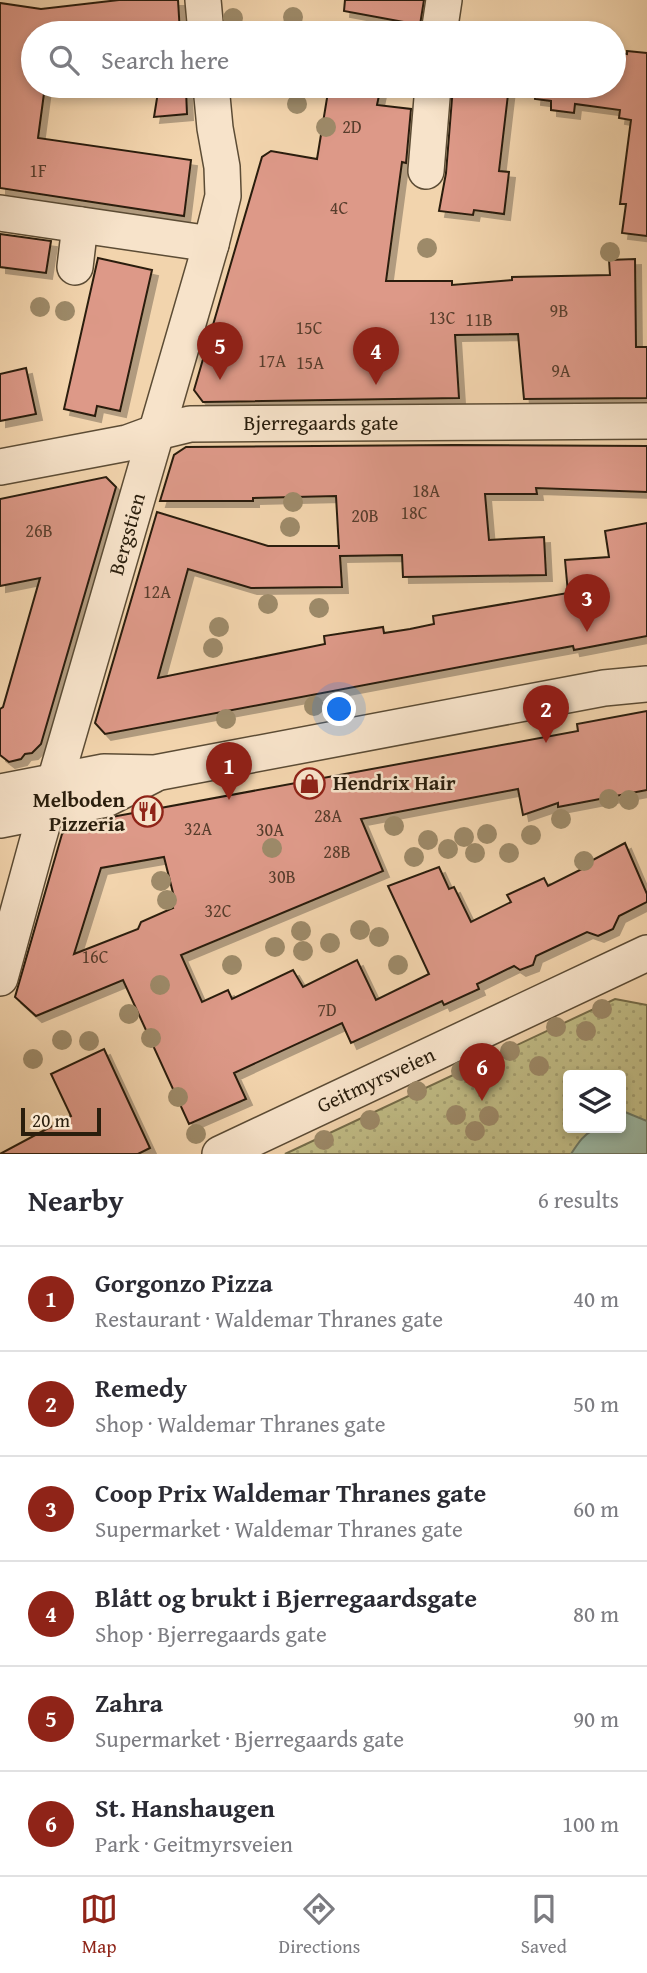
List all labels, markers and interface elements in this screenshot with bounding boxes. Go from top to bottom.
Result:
search box [21,21,626,98]
text: Search here [101,40,229,79]
icon: search [45,41,83,79]
house number: 2D [342,113,362,140]
house number: 1F [29,157,47,184]
house number: 4C [330,194,348,221]
house number: 9B [550,297,568,324]
house number: 13C [428,304,456,331]
house number: 11B [465,306,493,333]
house number: 15C [295,314,323,341]
pin: 5 [197,322,243,380]
pin: 4 [353,327,399,385]
house number: 17A [258,347,286,374]
house number: 15A [296,349,324,376]
house number: 9A [551,357,571,384]
street label: Bjerregaards gate [244,407,399,438]
house number: 18A [412,477,440,504]
street label: Bergstien [100,489,153,579]
house number: 18C [400,499,428,526]
house number: 20B [351,502,379,529]
house number: 26B [25,517,53,544]
pin: 3 [564,574,610,632]
house number: 12A [143,578,171,605]
pin: 2 [523,685,569,743]
your location [322,692,356,726]
pin: 1 [206,742,252,800]
shop icon: Hendrix Hair [293,766,327,800]
place label: Hendrix Hair [333,767,456,798]
place label: Melboden Pizzeria [33,784,126,839]
restaurant icon: Melboden Pizzeria [131,795,165,829]
house number: 28A [314,802,342,829]
house number: 32A [184,815,212,842]
house number: 30A [256,816,284,843]
house number: 28B [323,838,351,865]
house number: 30B [268,863,296,890]
house number: 32C [204,897,232,924]
house number: 16C [81,943,109,970]
house number: 7D [317,996,337,1023]
street label: Geitmyrsveien [311,1038,440,1121]
pin: 6 [459,1043,505,1101]
map controls [563,1070,626,1133]
button: layers [563,1070,626,1133]
scale bar [21,1105,102,1137]
text: 20 m [32,1106,70,1134]
text: Nearby [28,1178,124,1222]
text: 6 results [538,1183,619,1216]
text: Gorgonzo Pizza [95,1263,273,1302]
text: 1 [45,1282,57,1315]
text: 40 m [573,1282,619,1315]
text: Restaurant · Waldemar Thranes gate [95,1302,443,1335]
text: Remedy [95,1368,187,1407]
text: 2 [45,1387,57,1420]
text: 50 m [573,1387,619,1420]
text: Shop · Waldemar Thranes gate [95,1407,386,1440]
text: Coop Prix Waldemar Thranes gate [95,1473,486,1512]
text: 3 [45,1492,57,1525]
text: 60 m [573,1492,619,1525]
text: Supermarket · Waldemar Thranes gate [95,1512,463,1545]
text: Blått og brukt i Bjerregaardsgate [95,1578,477,1617]
text: 4 [45,1597,57,1630]
text: 80 m [573,1597,619,1630]
text: Shop · Bjerregaards gate [95,1617,327,1650]
text: Zahra [95,1683,163,1722]
text: 5 [45,1702,57,1735]
text: 90 m [573,1702,619,1735]
text: Supermarket · Bjerregaards gate [95,1722,404,1755]
text: St. Hanshaugen [95,1788,275,1827]
text: 6 [45,1807,57,1840]
text: 100 m [562,1807,619,1840]
text: Park · Geitmyrsveien [95,1827,293,1860]
tab: Map [80,1890,118,1960]
tab: Directions [279,1890,360,1960]
tab: Saved [521,1890,567,1960]

